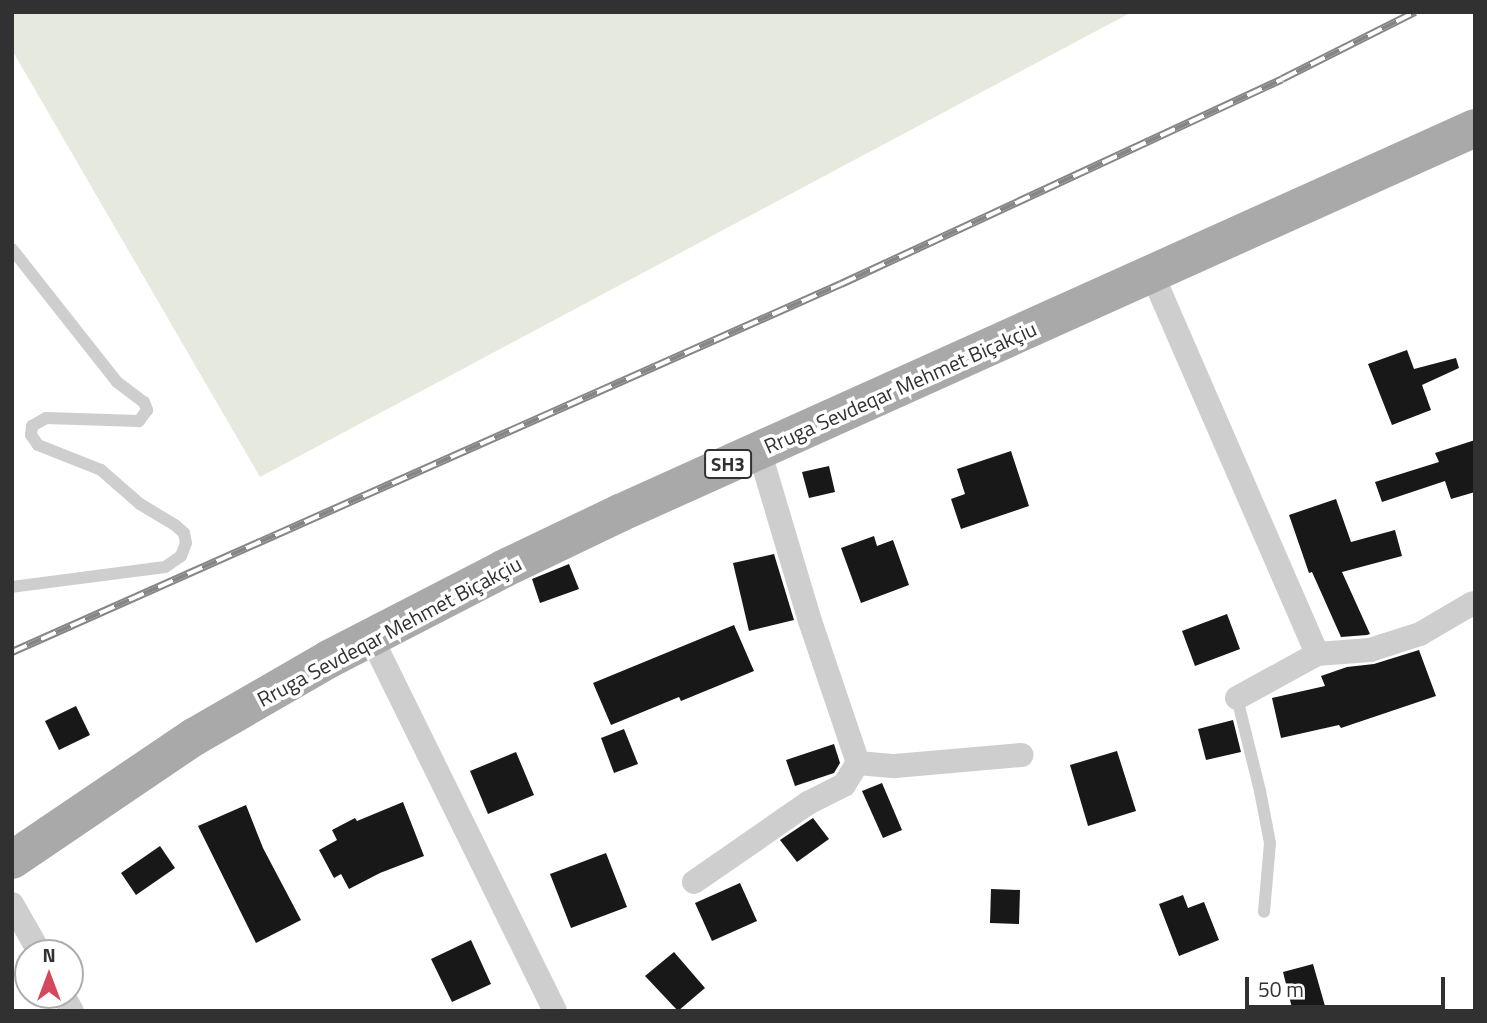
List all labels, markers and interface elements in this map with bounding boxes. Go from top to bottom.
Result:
street label: Rruga Sevdeqar Mehmet Biçakçiu [760,315,1040,459]
road number: SH3 [704,449,752,480]
street label: Rruga Sevdeqar Mehmet Biçakçiu [253,550,525,712]
north arrow [14,939,84,1009]
text: N [42,940,56,969]
scale bar [1249,964,1448,1008]
text: 50 m [1258,973,1304,1005]

